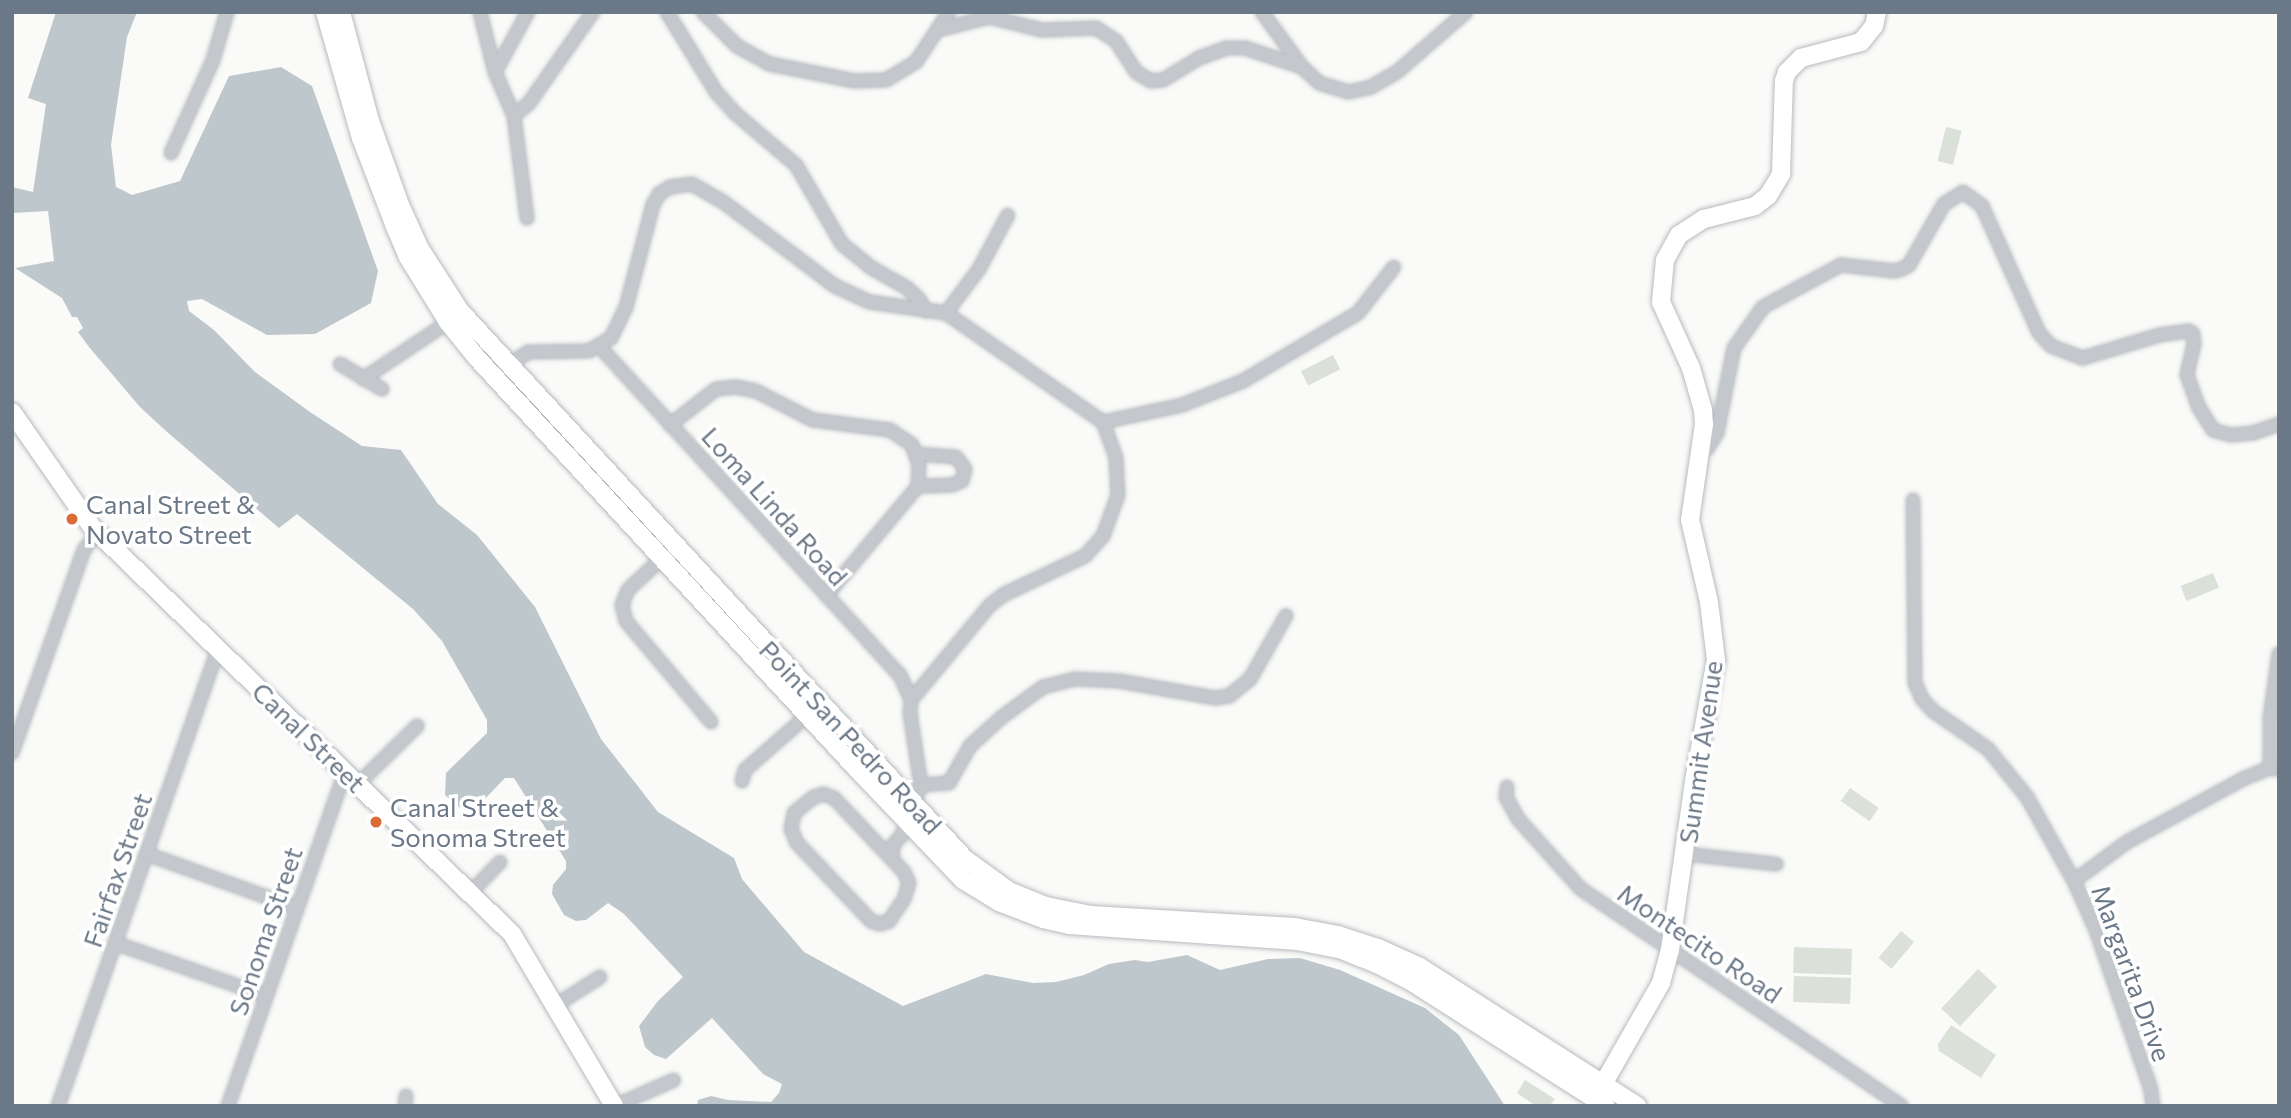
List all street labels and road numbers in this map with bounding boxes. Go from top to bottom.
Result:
street label: Loma Linda Road [696,420,854,592]
street label: Point San Pedro Road [753,634,949,840]
street label: Summit Avenue [1672,659,1728,845]
street label: Canal Street [246,675,372,799]
street label: Fairfax Street [76,789,158,951]
street label: Sonoma Street [222,843,308,1019]
street label: Montecito Road [1612,877,1788,1009]
street label: Margarita Drive [2086,881,2178,1065]

